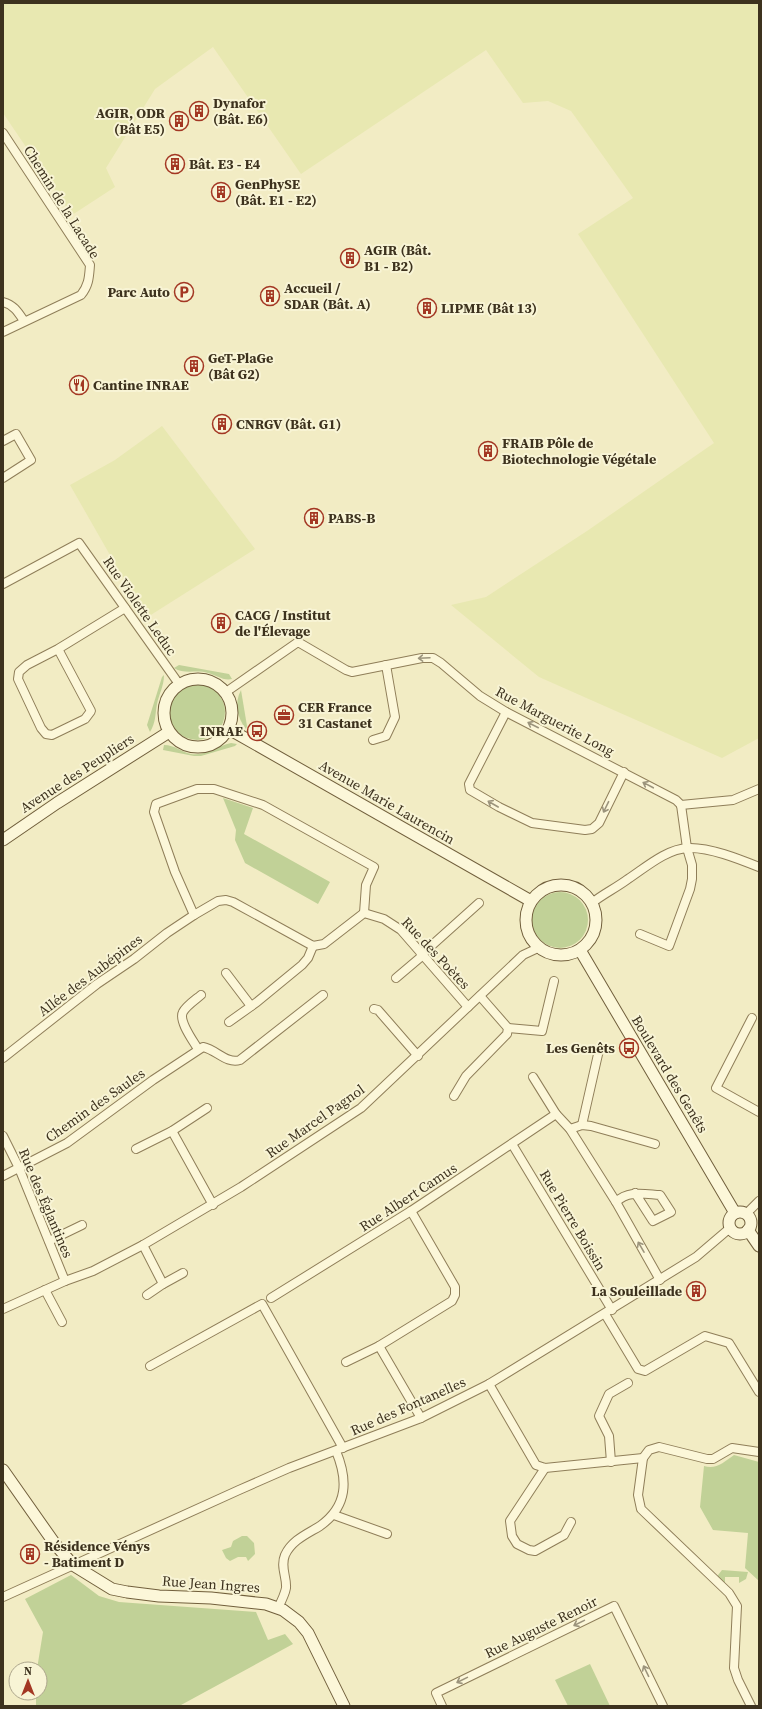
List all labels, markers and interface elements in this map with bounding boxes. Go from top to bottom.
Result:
place label: Dynafor (Bât. E6) [213,93,268,129]
building icon: Dynafor (Bât. E6) [188,100,210,122]
place label: AGIR, ODR (Bât E5) [96,103,165,139]
building icon: AGIR, ODR (Bât E5) [168,110,190,132]
street label: Chemin de la Lacade [19,141,105,263]
building icon: Bât. E3 - E4 [164,153,186,175]
place label: Bât. E3 - E4 [189,154,261,174]
place label: GenPhySE (Bât. E1 - E2) [235,174,317,210]
building icon: GenPhySE (Bât. E1 - E2) [210,181,232,203]
place label: AGIR (Bât. B1 - B2) [364,240,431,276]
building icon: AGIR (Bât. B1 - B2) [339,247,361,269]
place label: Accueil / SDAR (Bât. A) [284,278,371,314]
parking icon: Parc Auto [173,281,195,303]
place label: Parc Auto [107,282,170,302]
building icon: Accueil / SDAR (Bât. A) [259,285,281,307]
building icon: LIPME (Bât 13) [416,297,438,319]
place label: LIPME (Bât 13) [441,298,537,318]
place label: GeT-PlaGe (Bât G2) [208,348,273,384]
building icon: GeT-PlaGe (Bât G2) [183,355,205,377]
restaurant icon: Cantine INRAE [68,374,90,396]
place label: Cantine INRAE [93,375,189,395]
building icon: CNRGV (Bât. G1) [211,413,233,435]
place label: CNRGV (Bât. G1) [236,414,341,434]
place label: FRAIB Pôle de Biotechnologie Végétale [502,433,656,469]
building icon: FRAIB Pôle de Biotechnologie Végétale [477,440,499,462]
building icon: PABS-B [303,507,325,529]
place label: PABS-B [328,508,375,528]
street label: Rue Violette Leduc [98,552,182,660]
place label: CACG / Institut de l'Élevage [235,605,331,641]
building icon: CACG / Institut de l'Élevage [210,612,232,634]
one-way arrow [418,655,431,662]
street label: Rue Marguerite Long [492,681,618,761]
place label: CER France 31 Castanet [298,697,373,733]
office icon: CER France 31 Castanet [273,704,295,726]
bus stop icon: INRAE [246,720,268,742]
place label: INRAE [200,721,243,741]
one-way arrow [527,721,539,728]
street label: Avenue des Peupliers [16,729,138,817]
street label: Avenue Marie Laurencin [315,755,459,849]
one-way arrow [642,781,654,788]
one-way arrow [487,799,499,807]
one-way arrow [602,801,609,813]
street label: Rue des Poètes [397,912,475,994]
street label: Allée des Aubépines [34,929,146,1021]
street label: Boulevard des Genêts [627,1011,713,1137]
bus stop icon: Les Genêts [618,1037,640,1059]
place label: Les Genêts [546,1038,616,1058]
street label: Chemin des Saules [41,1063,149,1147]
street label: Rue Marcel Pagnol [262,1079,368,1163]
street label: Rue des Églantines [14,1145,78,1261]
street label: Rue Albert Camus [355,1158,461,1236]
street label: Rue Pierre Boissin [535,1166,611,1275]
one-way arrow [636,1241,644,1253]
building icon: La Souleillade [685,1280,707,1302]
place label: La Souleillade [591,1281,682,1301]
street label: Rue des Fontanelles [347,1372,469,1440]
place label: Résidence Vénys - Batiment D [44,1536,150,1572]
building icon: Résidence Vénys - Batiment D [19,1543,41,1565]
street label: Rue Jean Ingres [161,1571,261,1597]
street label: Rue Auguste Renoir [481,1591,601,1663]
one-way arrow [573,1620,585,1627]
north arrow [8,1661,48,1701]
text: N [24,1664,32,1679]
one-way arrow [642,1665,649,1677]
one-way arrow [457,1677,469,1684]

